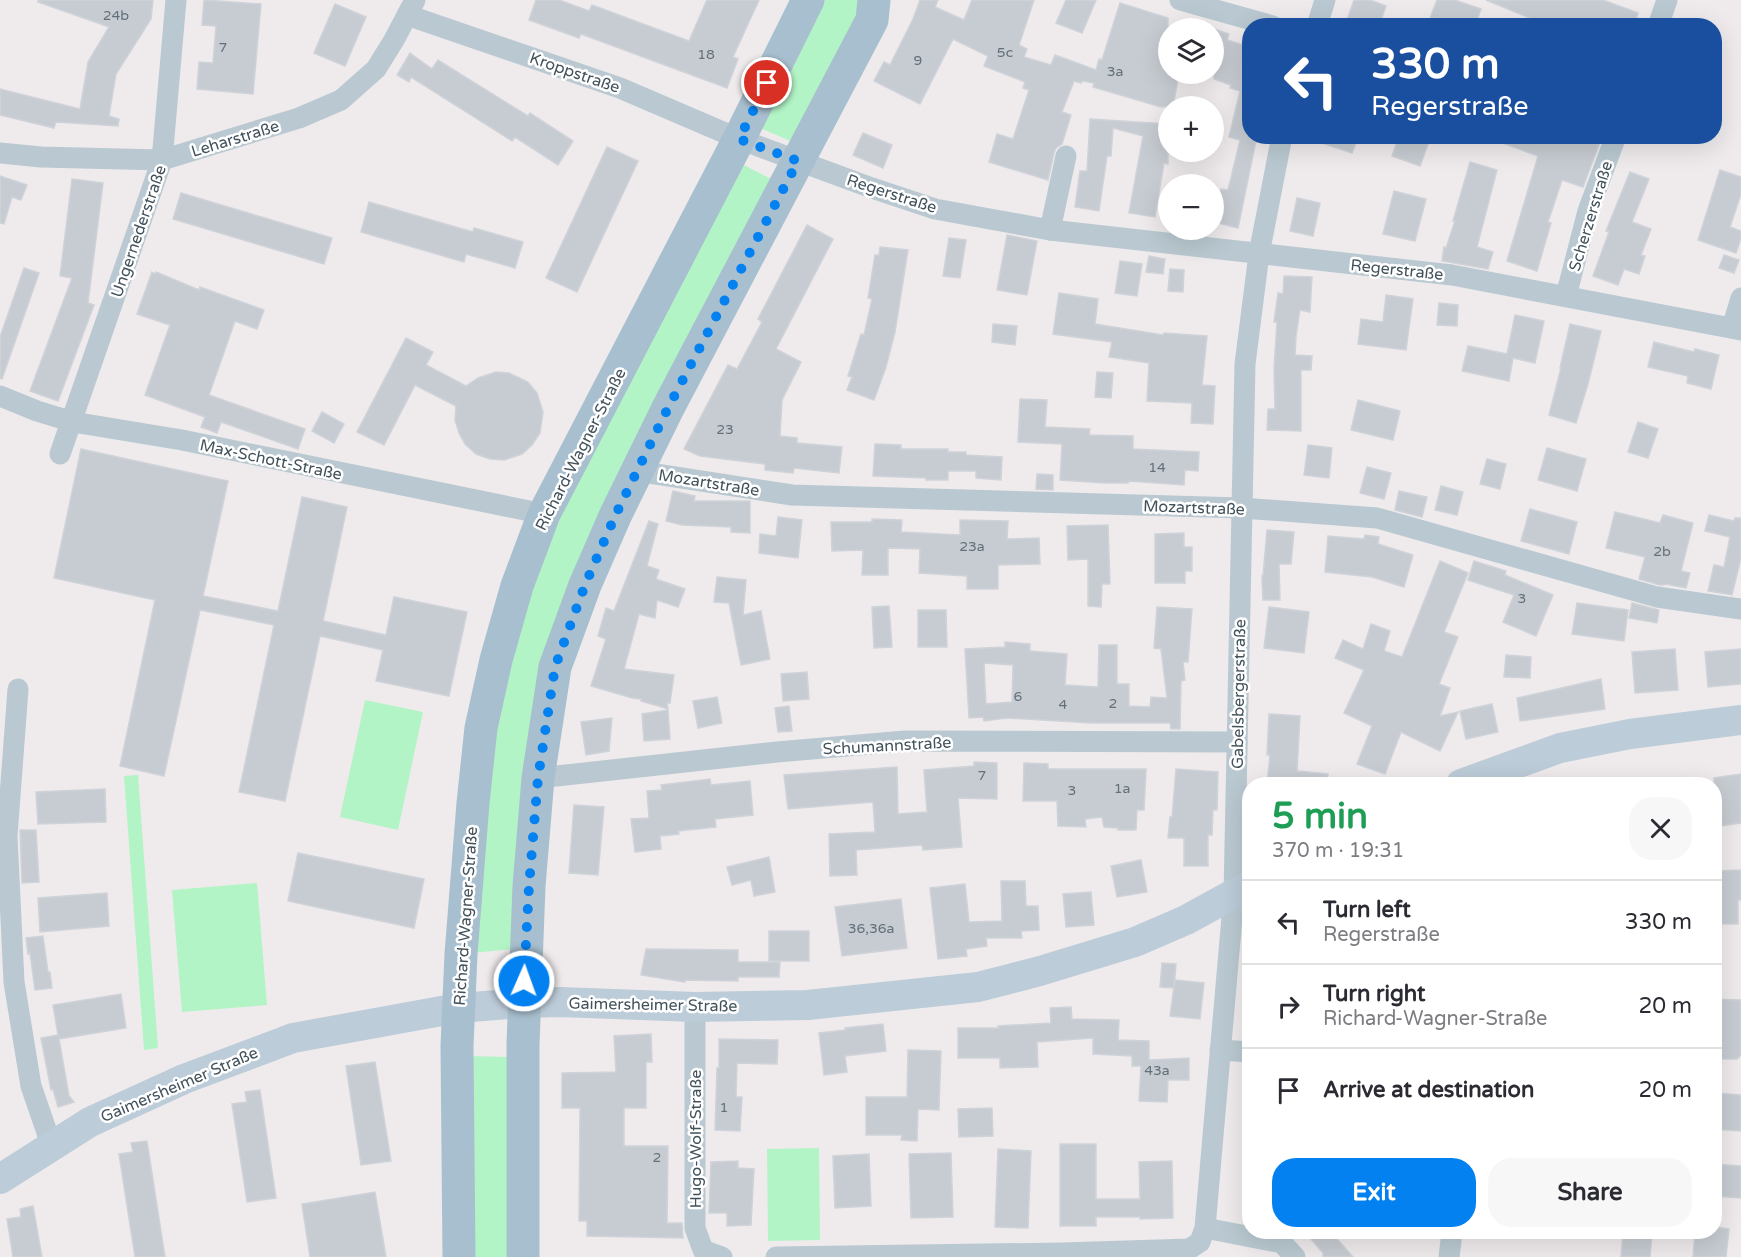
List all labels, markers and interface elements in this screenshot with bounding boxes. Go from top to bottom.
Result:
house number: 24b [103,7,129,24]
map controls [1158,18,1224,240]
button: layers [1158,18,1224,84]
house number: 7 [219,39,227,56]
text: 330 m [1371,39,1500,90]
icon: left [1272,42,1350,120]
house number: 5c [997,44,1013,61]
house number: 18 [697,46,715,63]
street label: Kroppstraße [527,48,622,98]
house number: 9 [914,52,922,69]
pin [741,57,792,108]
house number: 3a [1107,63,1123,80]
icon: arrive [750,66,783,99]
text: Regerstraße [1371,90,1529,123]
button: + [1158,96,1224,162]
street label: Leharstraße [189,116,282,162]
street label: Scherzerstraße [1565,159,1617,274]
street label: Ungernederstraße [107,163,171,300]
street label: Regerstraße [844,170,939,218]
button: − [1158,174,1224,240]
street label: Regerstraße [1349,255,1444,285]
street label: Richard-Wagner-Straße [531,365,631,534]
house number: 23 [716,421,734,438]
street label: Max-Schott-Straße [198,435,344,485]
house number: 14 [1148,459,1166,476]
street label: Mozartstraße [657,465,761,501]
street label: Mozartstraße [1143,496,1245,520]
house number: 23a [959,538,985,555]
house number: 2b [1653,543,1671,560]
house number: 3 [1518,590,1526,607]
street label: Gabelsbergerstraße [1228,619,1250,769]
house number: 6 [1014,688,1023,705]
house number: 2 [1109,695,1117,712]
house number: 4 [1059,696,1068,713]
street label: Schumannstraße [822,733,952,759]
house number: 7 [978,767,986,784]
house number: 1a [1114,780,1130,797]
house number: 3 [1068,782,1076,799]
text: 5 min [1272,795,1368,838]
button: close [1629,797,1692,860]
street label: Richard-Wagner-Straße [450,826,482,1006]
text: 370 m · 19:31 [1272,839,1404,863]
text: Turn left [1323,897,1411,923]
icon: left [1272,906,1305,939]
text: 330 m [1625,909,1692,935]
house number: 36,36a [848,920,894,937]
text: Regerstraße [1323,923,1440,947]
position arrow [492,949,556,1013]
text: Turn right [1323,981,1425,1007]
icon: right [1272,990,1305,1023]
text: 20 m [1638,993,1692,1019]
street label: Gaimersheimer Straße [568,994,738,1016]
text: Richard-Wagner-Straße [1323,1007,1547,1031]
street label: Gaimersheimer Straße [98,1043,261,1127]
house number: 43a [1144,1062,1170,1079]
street label: Hugo-Wolf-Straße [686,1070,706,1208]
icon: arrive [1272,1074,1305,1107]
text: Arrive at destination [1323,1077,1534,1103]
text: 20 m [1638,1077,1692,1103]
house number: 1 [720,1099,728,1116]
house number: 2 [653,1149,661,1166]
button: Exit [1272,1158,1476,1227]
button: Share [1488,1158,1692,1227]

